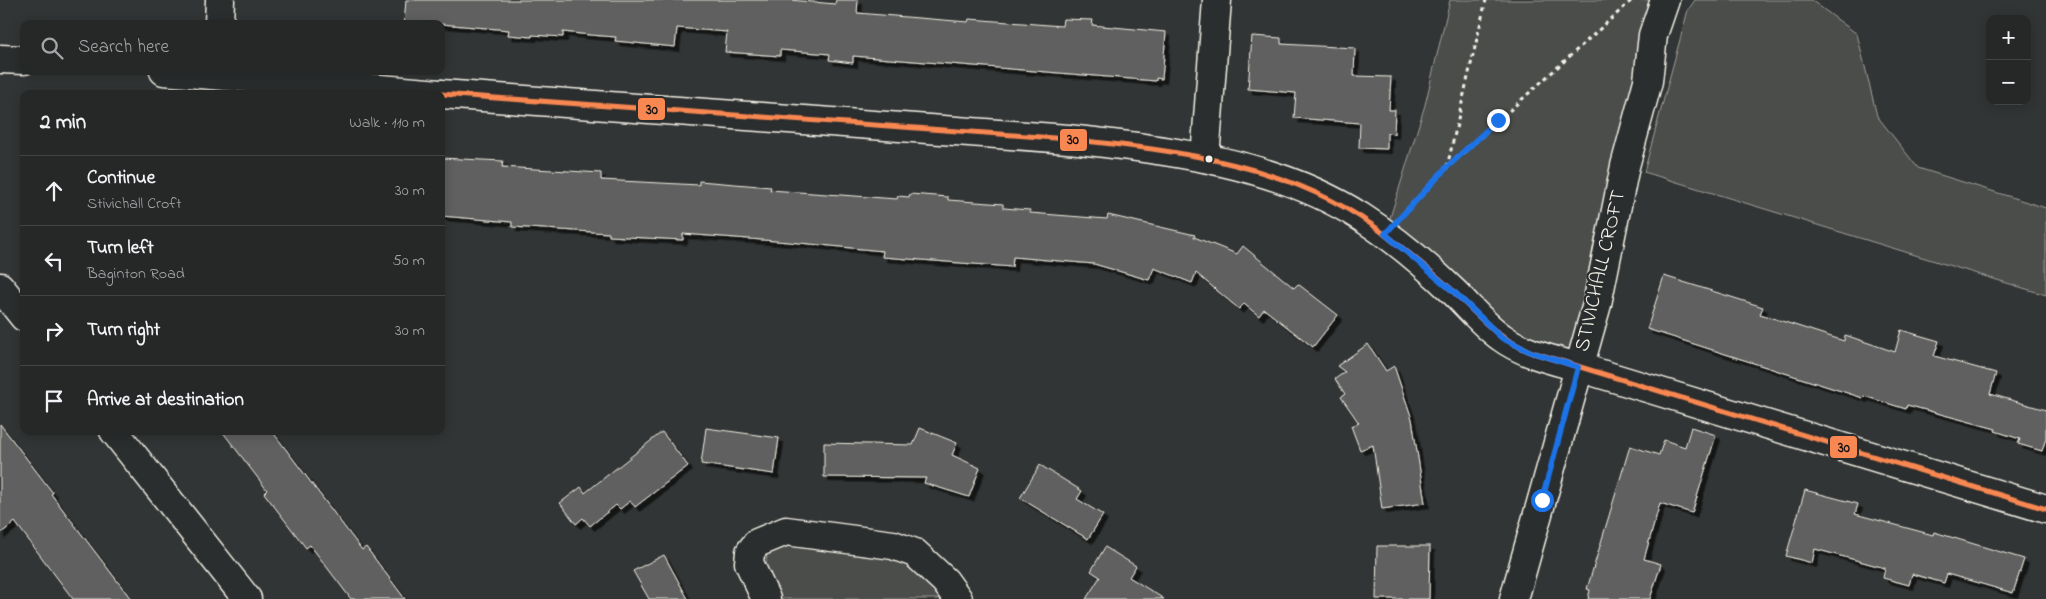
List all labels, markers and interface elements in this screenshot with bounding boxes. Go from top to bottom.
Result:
map controls [1986,15,2031,105]
button: + [1986,15,2031,60]
search box [20,20,445,75]
icon: search [38,34,66,62]
text: Search here [78,34,169,61]
button: − [1986,60,2031,105]
line badge: 30 [637,97,666,121]
text: 30 [645,100,658,121]
text: 2 min [40,108,86,138]
route end [1487,109,1510,132]
text: Walk · 110 m [349,111,425,135]
line badge: 30 [1059,128,1088,152]
text: 30 [1066,130,1079,151]
unlabelled marker [1204,154,1214,164]
text: Continue [87,165,155,192]
icon: ahead [40,177,68,205]
text: 30 m [395,179,425,203]
street label: STIVICHALL CROFT [1568,187,1634,355]
text: Stivichall Croft [87,192,182,216]
text: Turn left [87,235,154,262]
icon: left [40,247,68,275]
text: 50 m [393,249,425,273]
text: Baginton Road [87,262,185,286]
icon: right [40,317,68,345]
text: Turn right [87,317,160,344]
text: 30 m [395,319,425,343]
icon: arrive [40,387,68,415]
text: Arrive at destination [87,387,244,414]
line badge: 30 [1829,435,1858,459]
text: 30 [1837,438,1850,459]
route start [1531,489,1554,512]

